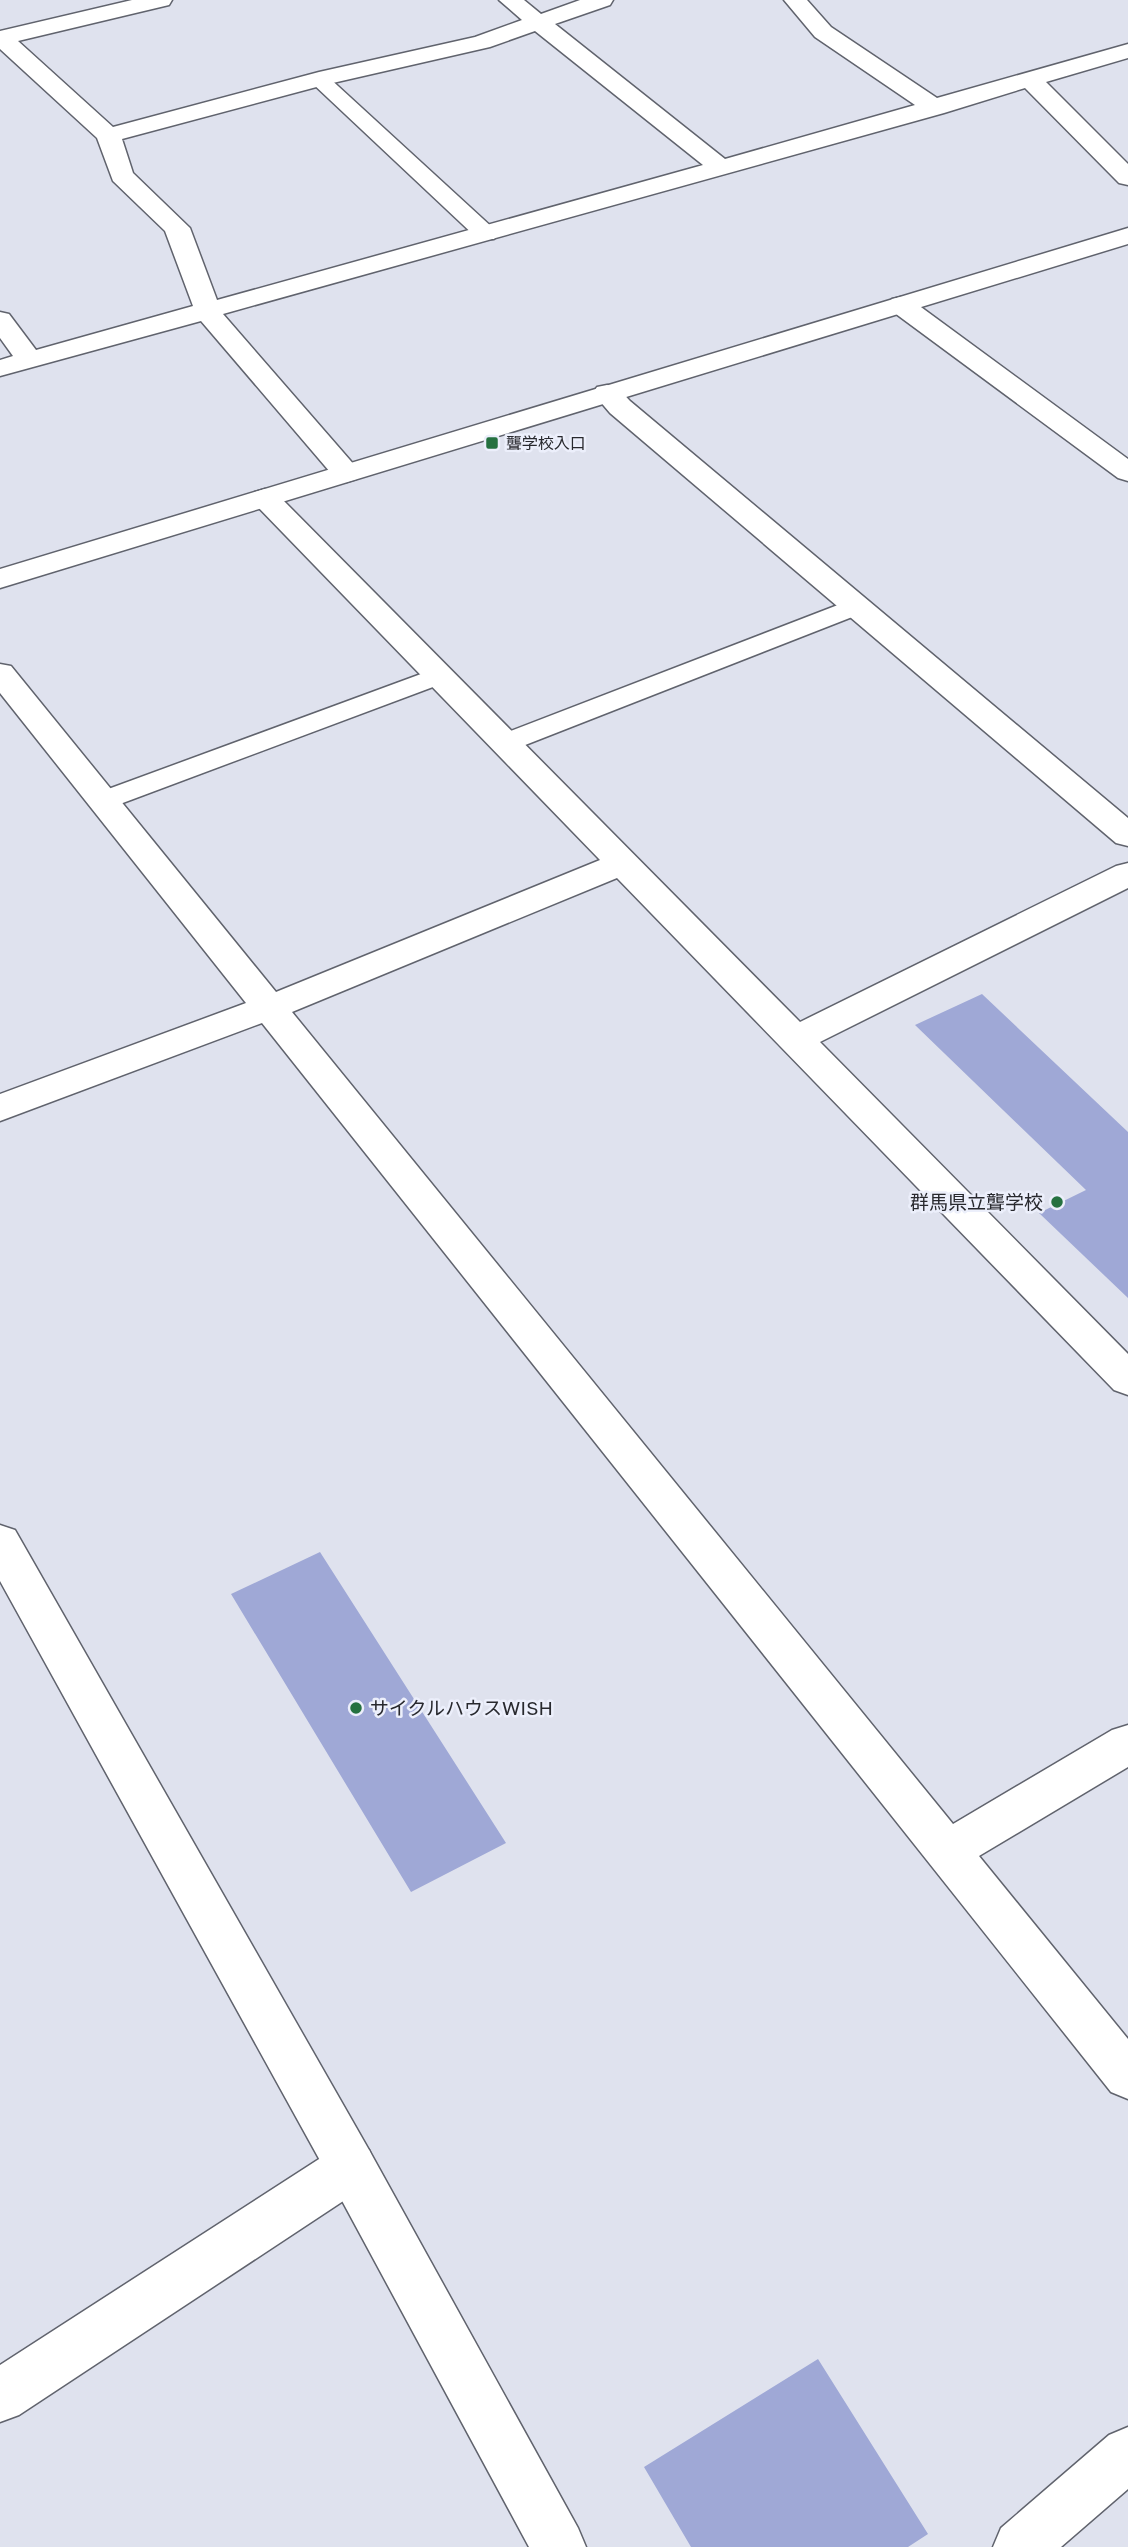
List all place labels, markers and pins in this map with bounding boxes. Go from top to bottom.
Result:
place label: 聾学校入口 [506,433,586,453]
marker: 聾学校入口 [484,435,500,451]
place label: 群馬県立聾学校 [910,1190,1043,1213]
marker: 群馬県立聾学校 [1049,1194,1065,1210]
place label: サイクルハウスWISH [370,1696,553,1719]
marker: サイクルハウスWISH [348,1700,364,1716]

